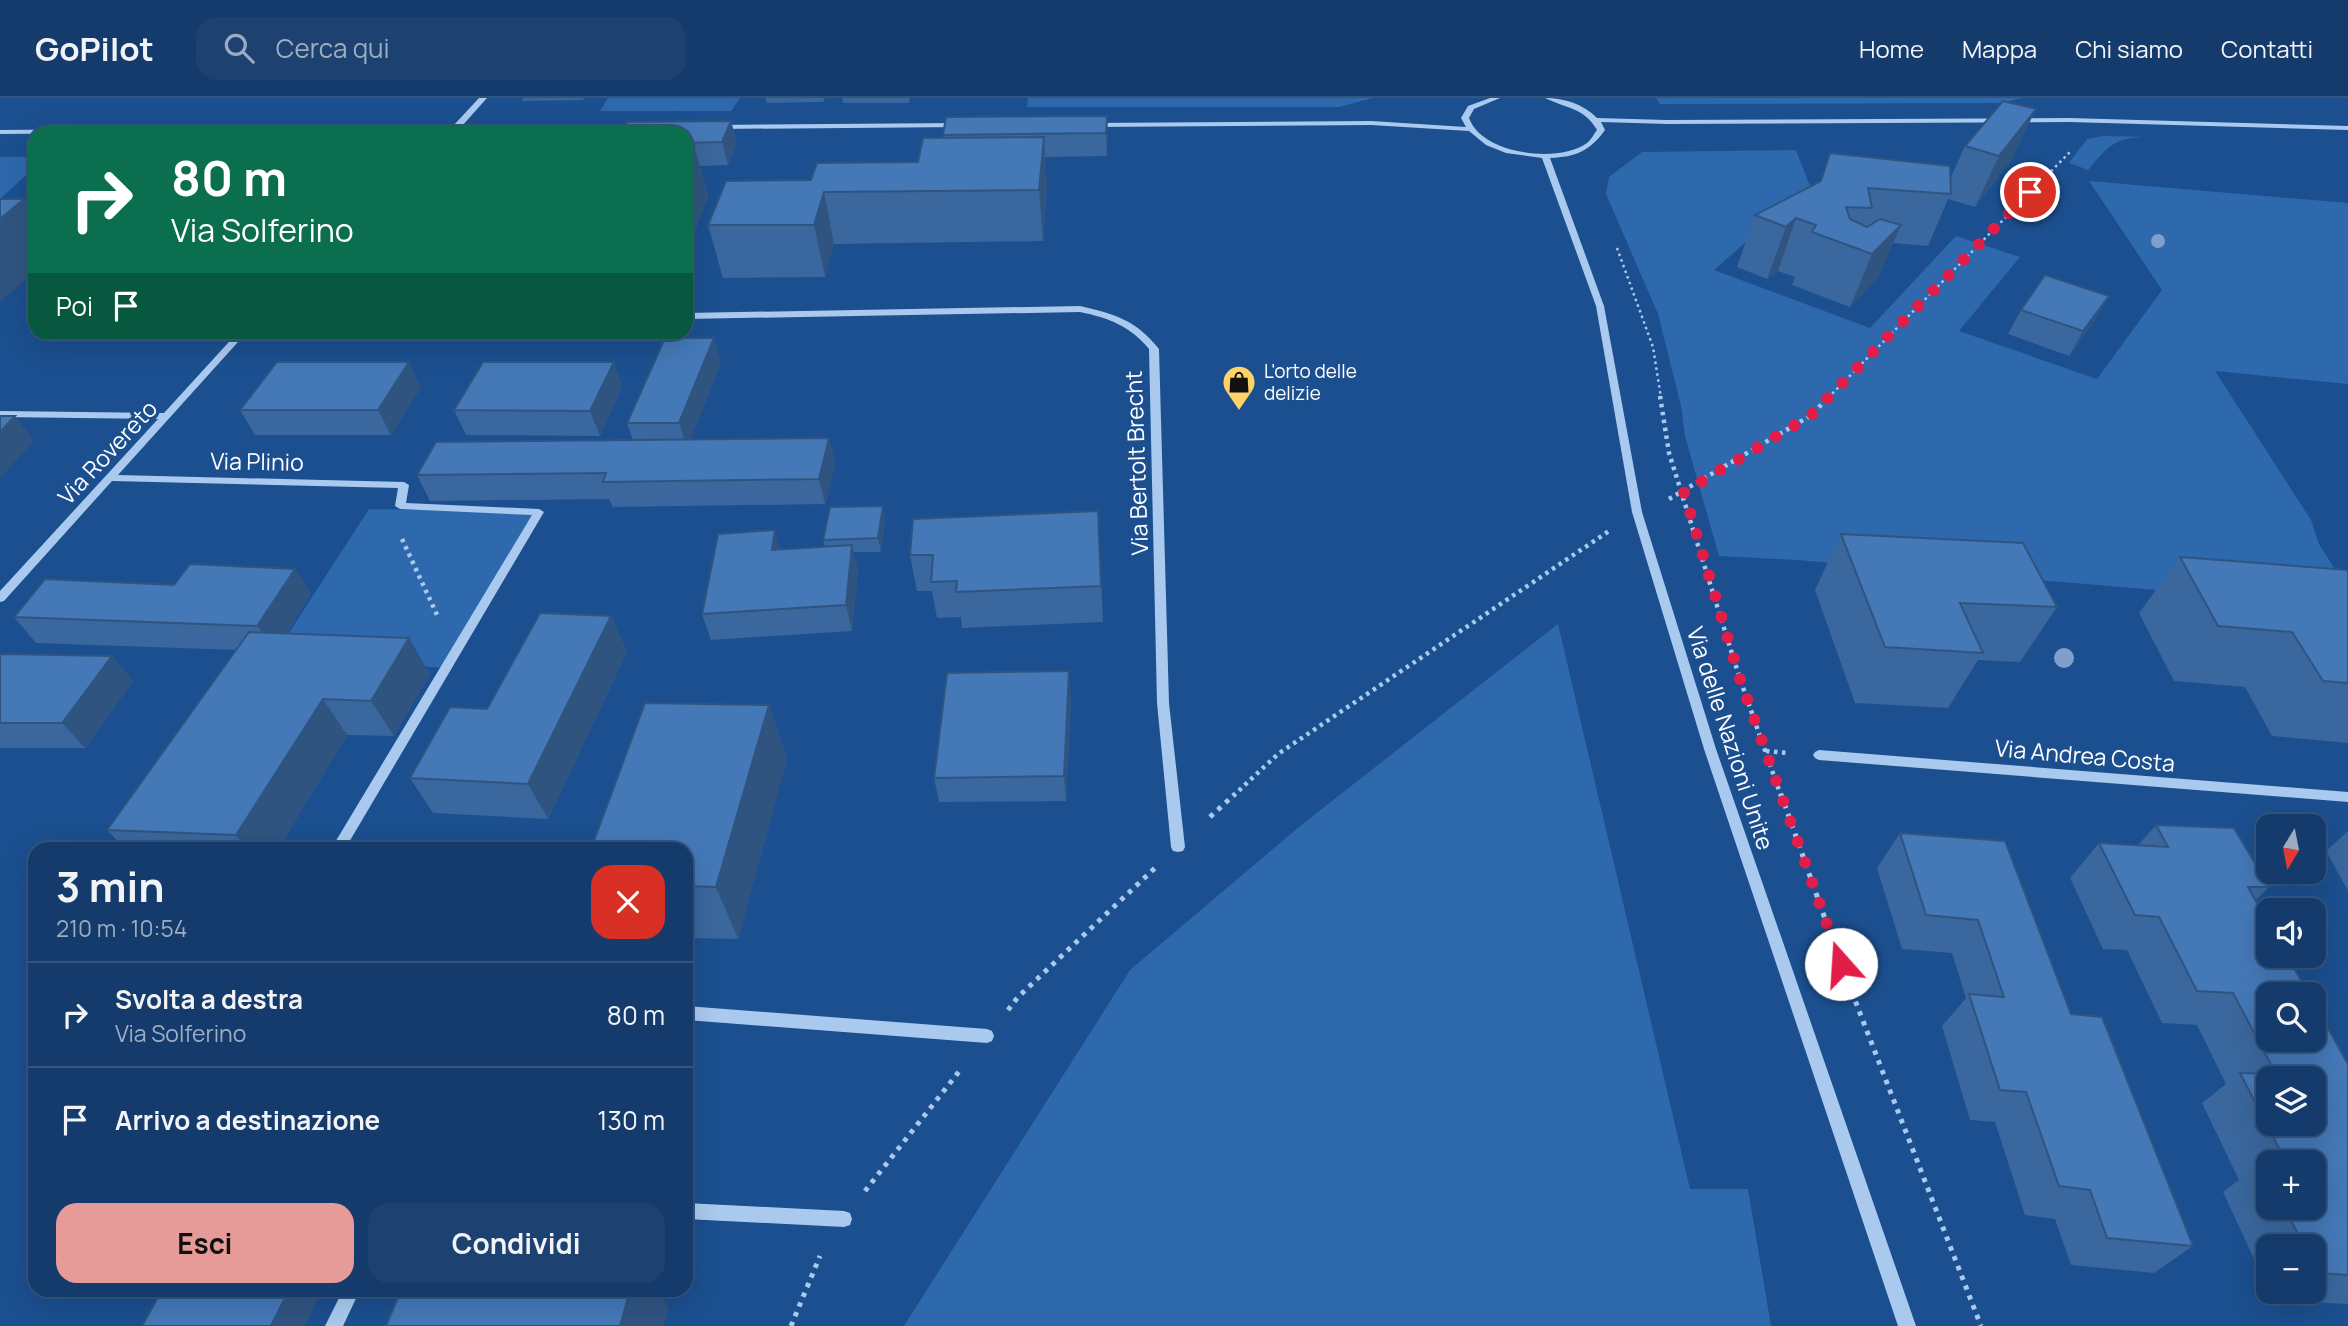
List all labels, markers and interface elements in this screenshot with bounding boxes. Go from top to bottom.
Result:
search box [196,17,686,80]
text: GoPilot [35,26,154,71]
icon: search [220,29,258,67]
text: Cerca qui [276,30,390,66]
text: Home [1859,32,1924,65]
text: Mappa [1962,32,2037,65]
text: Chi siamo [2075,32,2183,65]
text: Contatti [2221,32,2313,65]
text: 80 m [171,144,287,211]
icon: right [56,154,147,245]
pin [2000,162,2060,222]
icon: arrive [2011,173,2049,211]
text: Via Solferino [171,208,354,252]
icon: arrive [107,287,145,325]
text: Poi [56,288,93,324]
place label: L'orto delle delizie [1264,358,1357,406]
shop icon: L'orto delle delizie [1220,363,1258,412]
street label: Via Bertolt Brecht [1117,370,1155,556]
street label: Via Rovereto [50,393,164,511]
street label: Via Plinio [210,444,304,478]
street label: Via delle Nazioni Unite [1680,622,1782,854]
street label: Via Andrea Costa [1994,731,2176,779]
north arrow [2256,814,2326,884]
map controls [2256,814,2326,1304]
text: 3 min [56,857,165,915]
button: close [591,865,665,939]
button: sound [2256,898,2326,968]
text: 210 m · 10:54 [56,912,187,944]
position arrow [1804,927,1878,1001]
text: Svolta a destra [115,981,303,1017]
button: search [2256,982,2326,1052]
icon: right [56,996,94,1034]
text: 80 m [607,997,665,1033]
text: Via Solferino [115,1017,246,1049]
button: layers [2256,1066,2326,1136]
icon: arrive [56,1101,94,1139]
text: Arrivo a destinazione [115,1102,380,1138]
text: 130 m [597,1102,665,1138]
button: + [2256,1150,2326,1220]
button: Esci [56,1203,354,1283]
button: Condividi [368,1203,665,1283]
button: − [2256,1234,2326,1304]

